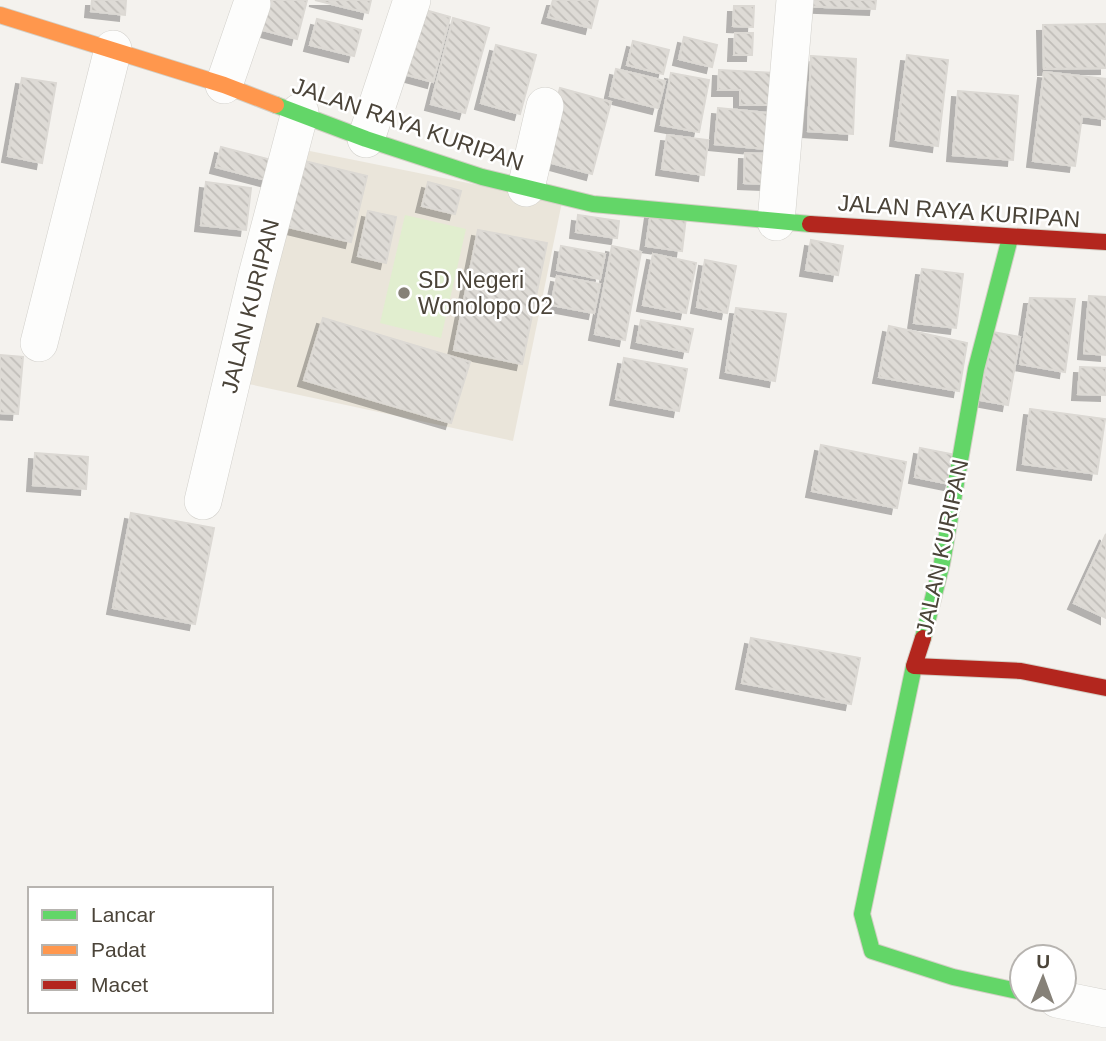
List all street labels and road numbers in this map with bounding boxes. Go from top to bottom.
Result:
street label: JALAN RAYA KURIPAN [289,72,527,176]
street label: JALAN RAYA KURIPAN [837,190,1081,232]
street label: JALAN KURIPAN [216,216,284,396]
street label: JALAN KURIPAN [911,457,973,637]

